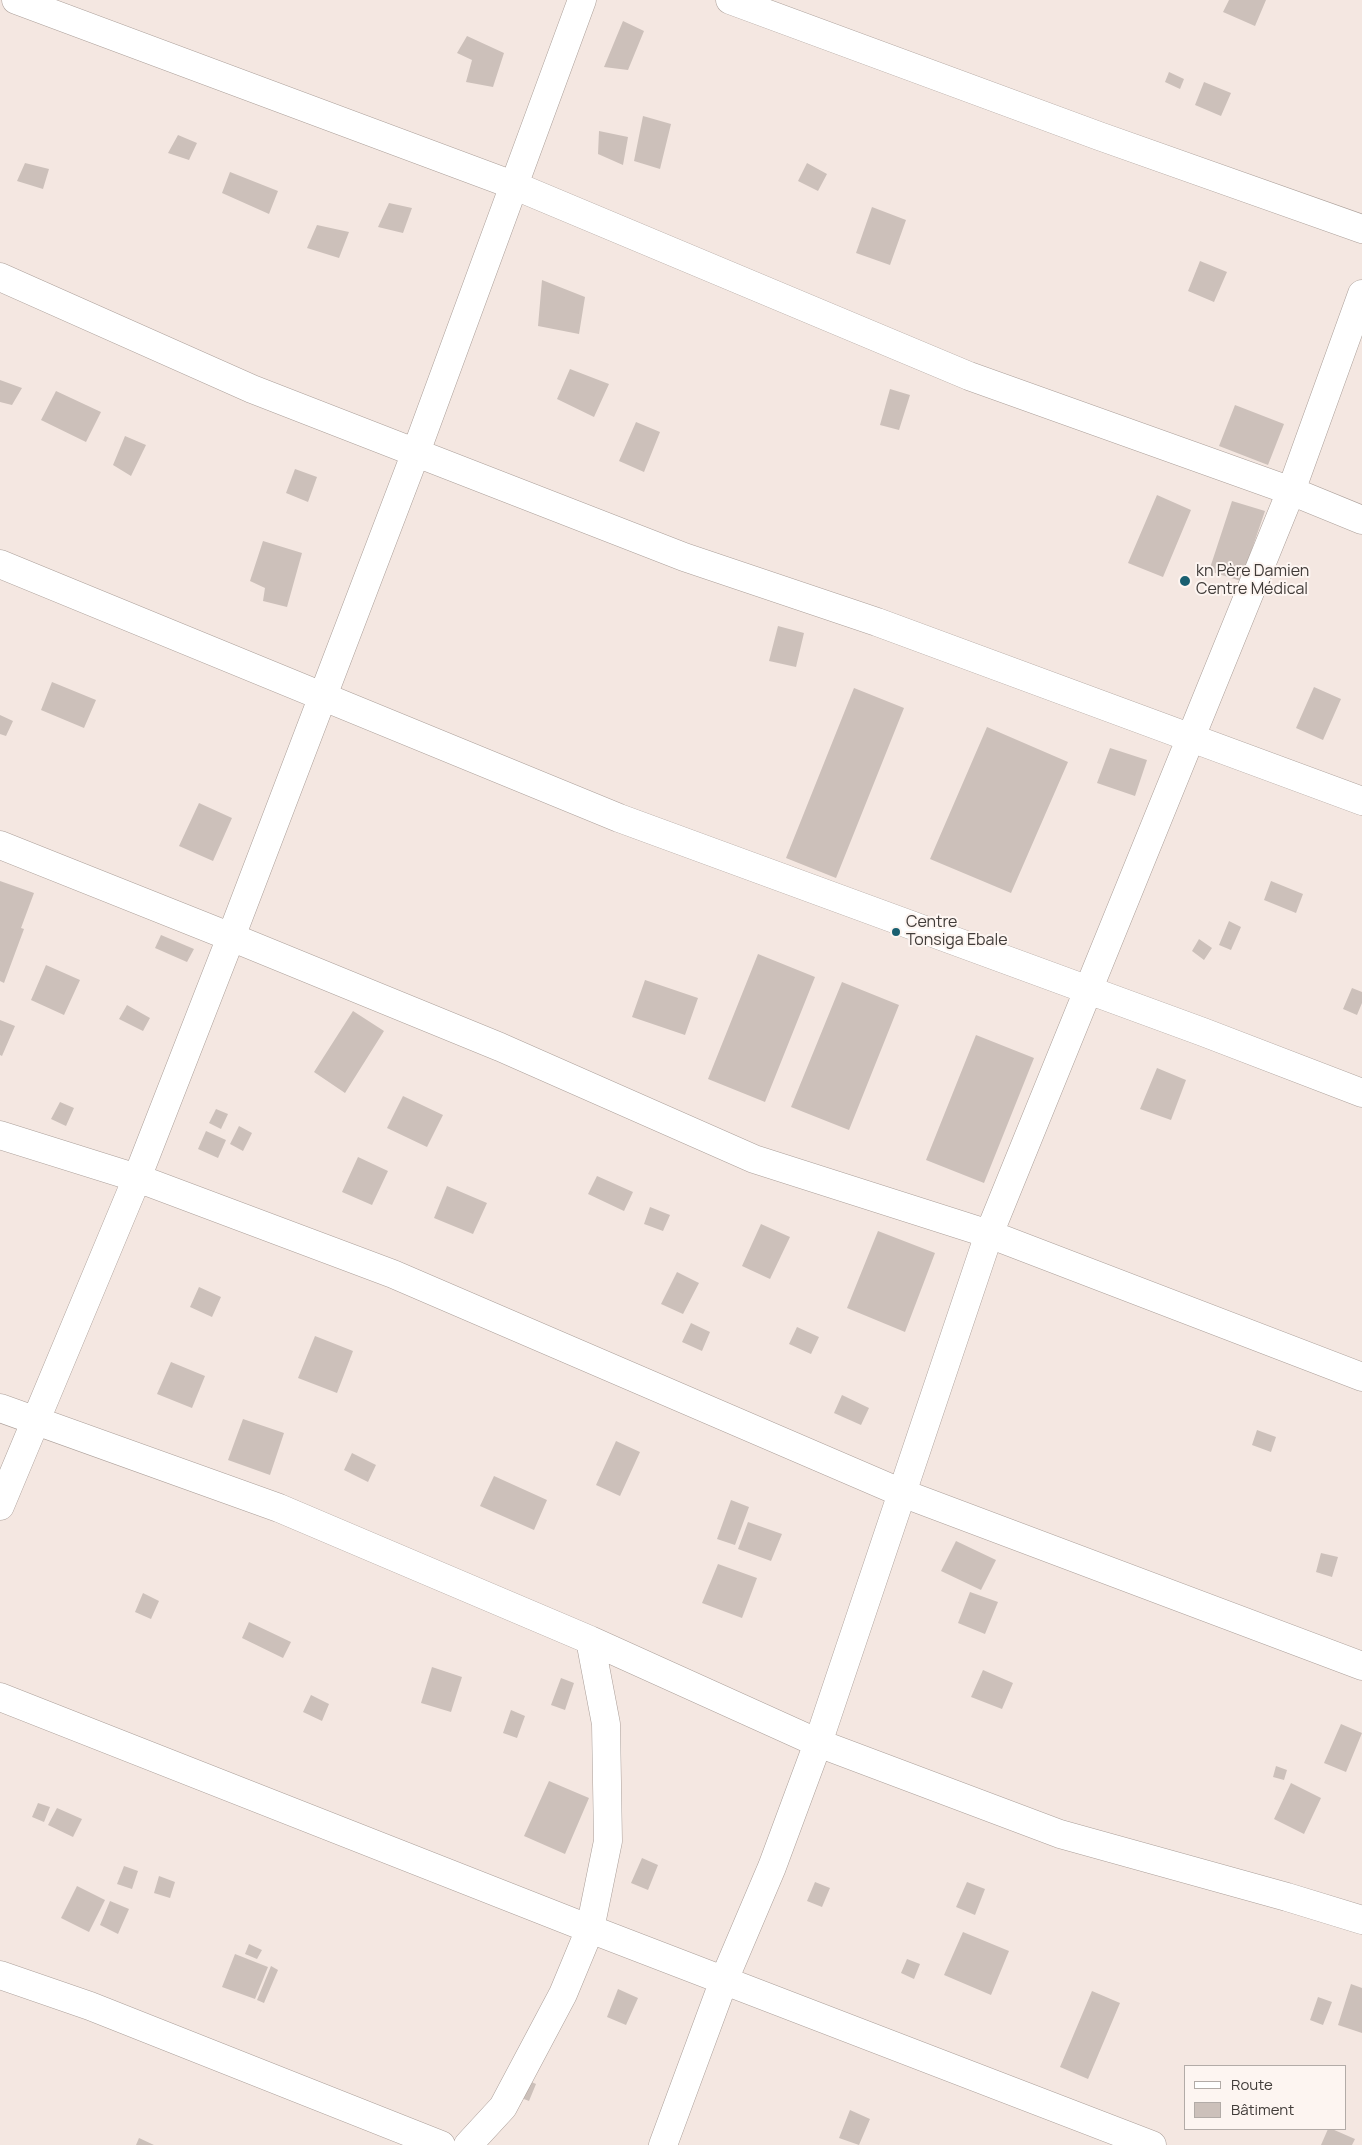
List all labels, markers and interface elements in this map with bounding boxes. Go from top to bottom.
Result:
place label: kn Père Damien Centre Médical [1196,562,1309,600]
marker: kn Père Damien Centre Médical [1178,574,1192,588]
place label: Centre Tonsiga Ebale [906,913,1007,951]
marker: Centre Tonsiga Ebale [890,926,902,938]
legend [1184,2065,1347,2130]
text: Route [1231,2074,1273,2095]
text: Bâtiment [1231,2099,1294,2120]

